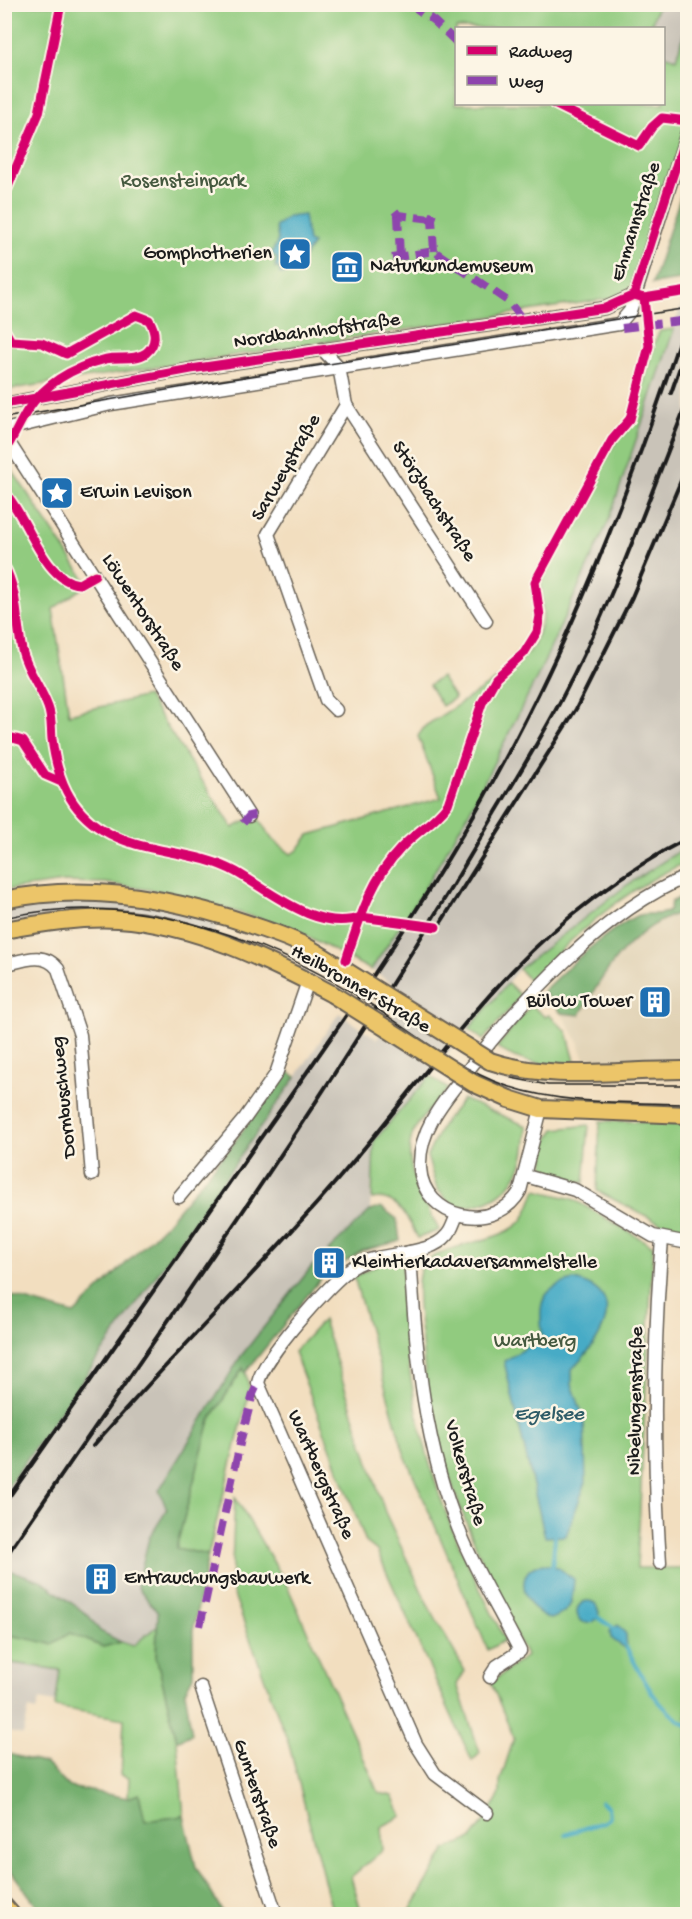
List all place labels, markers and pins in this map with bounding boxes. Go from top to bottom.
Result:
place icon: Gomphotherien [277,236,313,272]
place label: Gomphotherien [143,243,272,266]
museum icon: Naturkundemuseum [329,249,365,285]
place label: Naturkundemuseum [370,256,534,279]
place icon: Erwin Levison [39,475,75,511]
place label: Erwin Levison [80,482,192,505]
building icon: Bülow Tower [637,984,673,1020]
place label: Bülow Tower [525,991,634,1014]
building icon: Kleintierkadaversammelstelle [311,1245,347,1281]
place label: Kleintierkadaversammelstelle [352,1252,598,1275]
building icon: Entrauchungsbauwerk [83,1561,119,1597]
place label: Entrauchungsbauwerk [124,1568,312,1591]

